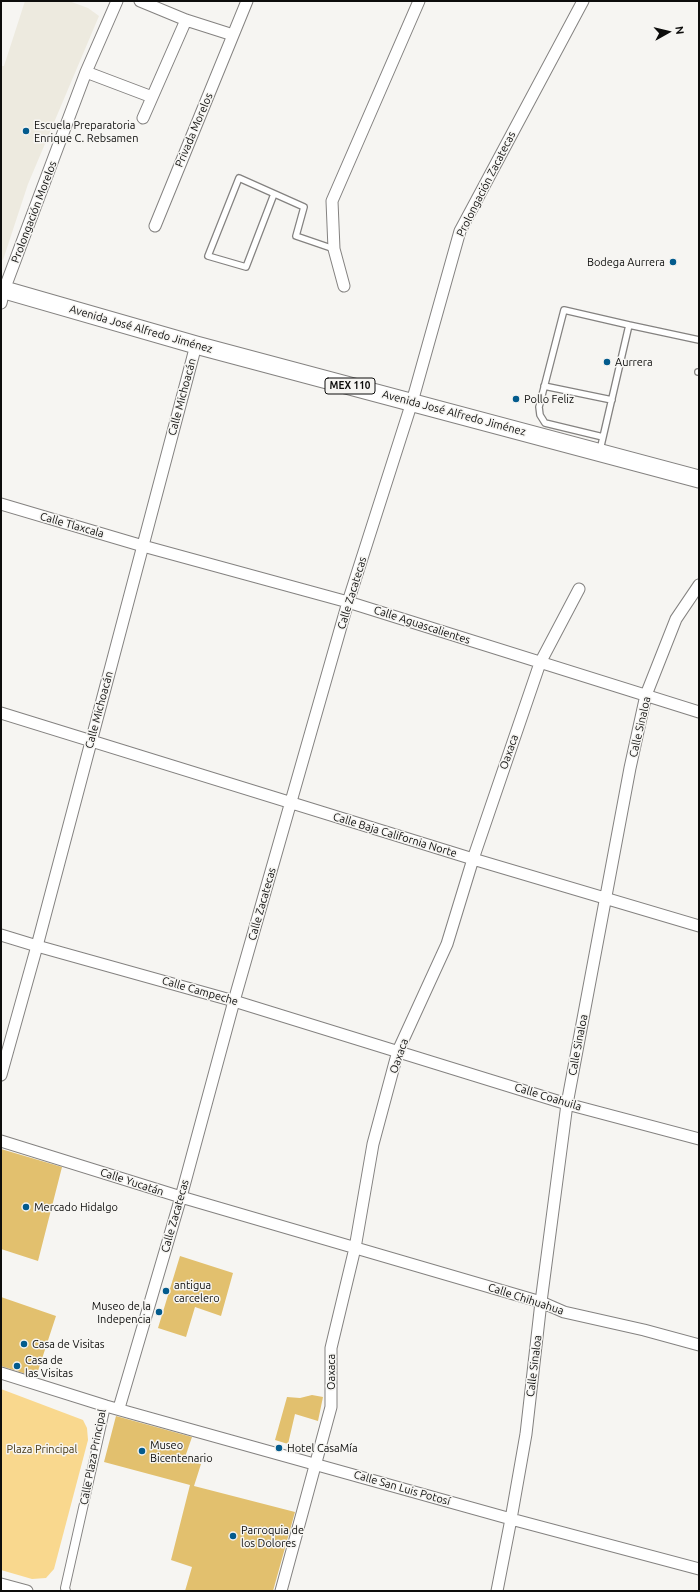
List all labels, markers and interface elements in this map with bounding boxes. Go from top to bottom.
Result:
north arrow [648,12,688,52]
text: N [673,25,686,35]
street label: Privada Morelos [172,91,216,169]
place label: Escuela Preparatoria Enrique C. Rebsamen [34,118,138,144]
marker: Escuela Preparatoria Enrique C. Rebsamen [21,126,31,136]
street label: Prolongación Zacatecas [454,129,518,239]
street label: Prolongación Morelos [8,159,60,265]
place label: Bodega Aurrera [587,255,665,269]
marker: Bodega Aurrera [668,257,678,267]
street label: Avenida José Alfredo Jiménez [68,302,214,356]
place label: Aurrera [615,355,653,369]
street label: Calle Michoacán [165,357,199,437]
marker: Aurrera [602,357,612,367]
road number: MEX 110 [325,378,375,394]
street label: Avenida José Alfredo Jiménez [381,387,527,439]
place label: Pollo Feliz [524,392,574,406]
marker: Pollo Feliz [511,394,521,404]
street label: Calle Tlaxcala [38,510,106,540]
street label: Calle Zacatecas [335,555,369,631]
street label: Calle Aguascalientes [372,603,472,647]
street label: Calle Michoacán [82,670,116,750]
street label: Calle Sinaloa [627,695,653,759]
street label: Oaxaca [497,733,521,771]
street label: Calle Baja California Norte [331,810,459,860]
street label: Calle Zacatecas [245,866,279,942]
street label: Calle Campeche [160,974,240,1008]
street label: Calle Sinaloa [566,1013,590,1077]
street label: Oaxaca [387,1037,411,1075]
street label: Calle Coahuila [513,1081,583,1113]
street label: Calle Yucatán [99,1166,165,1198]
street label: Calle Zacatecas [158,1178,192,1254]
place label: Mercado Hidalgo [34,1200,118,1214]
marker: Mercado Hidalgo [21,1202,31,1212]
place label: antigua carcelero [174,1278,220,1304]
street label: Calle Chihuahua [486,1281,566,1317]
marker: antigua carcelero [161,1286,171,1296]
place label: Museo de la Indepencia [92,1299,151,1325]
marker: Museo de la Indepencia [154,1307,164,1317]
street label: Calle Sinaloa [524,1334,544,1398]
place label: Casa de Visitas [32,1337,105,1351]
marker: Casa de Visitas [19,1339,29,1349]
place label: Casa de las Visitas [25,1353,73,1379]
street label: Oaxaca [324,1354,338,1390]
marker: Casa de las Visitas [12,1361,22,1371]
street label: Calle Plaza Principal [77,1408,109,1506]
place label: Museo Bicentenario [150,1438,213,1464]
place label: Hotel CasaMía [287,1441,358,1455]
park label: Plaza Principal [7,1442,77,1456]
marker: Hotel CasaMía [274,1443,284,1453]
marker: Museo Bicentenario [137,1446,147,1456]
street label: Calle San Luis Potosí [352,1468,452,1508]
place label: Parroquia de los Dolores [241,1523,304,1549]
marker: Parroquia de los Dolores [228,1531,238,1541]

